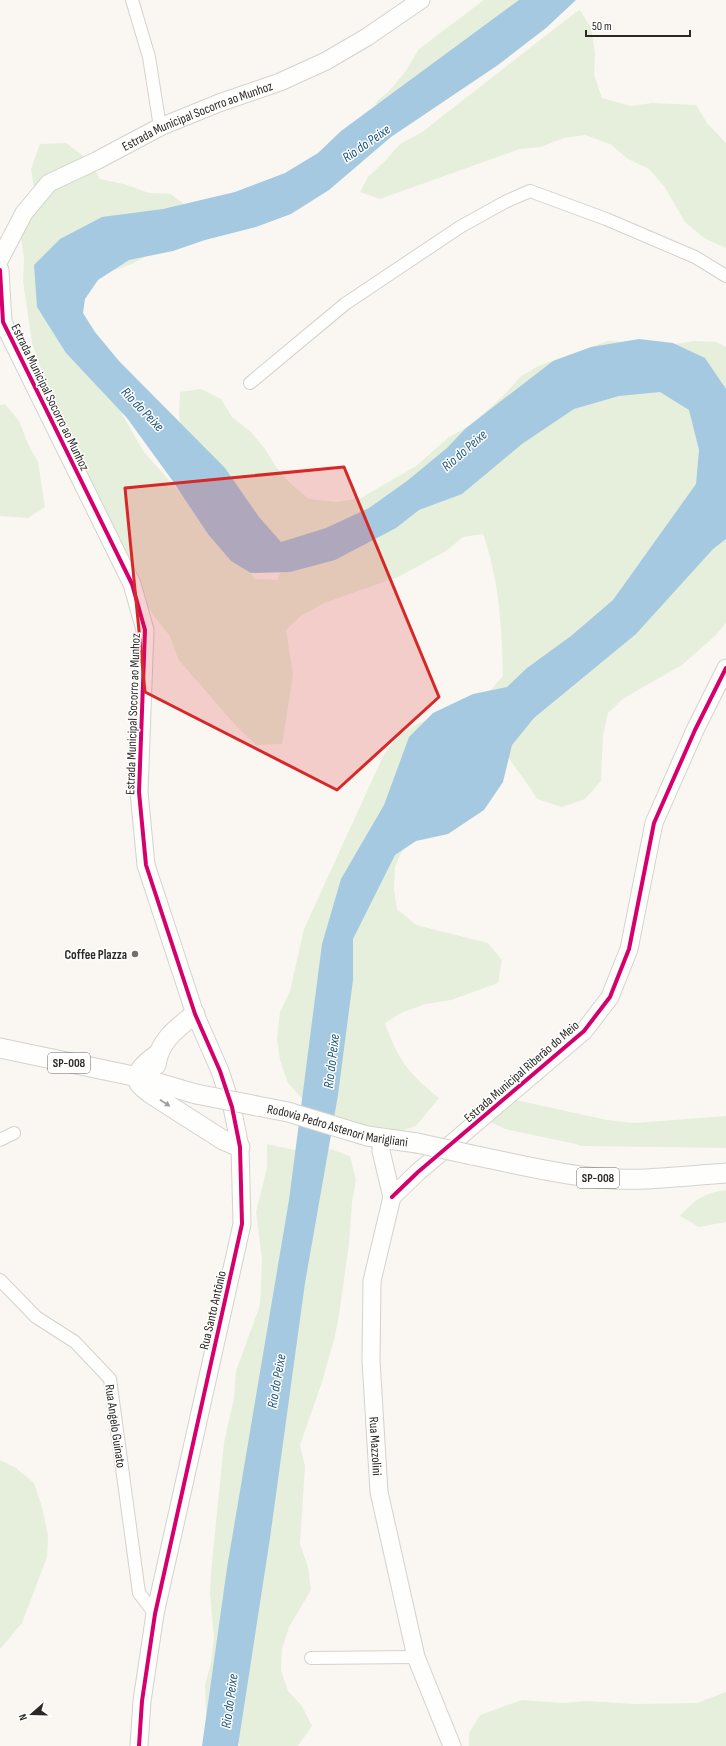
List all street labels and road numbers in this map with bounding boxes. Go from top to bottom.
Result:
street label: Estrada Municipal Socorro ao Munhoz [119,78,275,155]
street label: Estrada Municipal Socorro ao Munhoz [7,321,93,474]
street label: Estrada Municipal Socorro ao Munhoz [122,633,144,795]
street label: Estrada Municipal Riberão do Meio [461,1017,582,1126]
road number: SP-008 [48,1053,90,1073]
street label: Rodovia Pedro Astenori Marigliani [266,1101,409,1151]
road number: SP-008 [577,1168,619,1188]
street label: Rua Santo Antônio [196,1269,230,1351]
street label: Rua Angelo Guinato [101,1383,129,1469]
street label: Rua Mazzolini [365,1416,385,1476]

